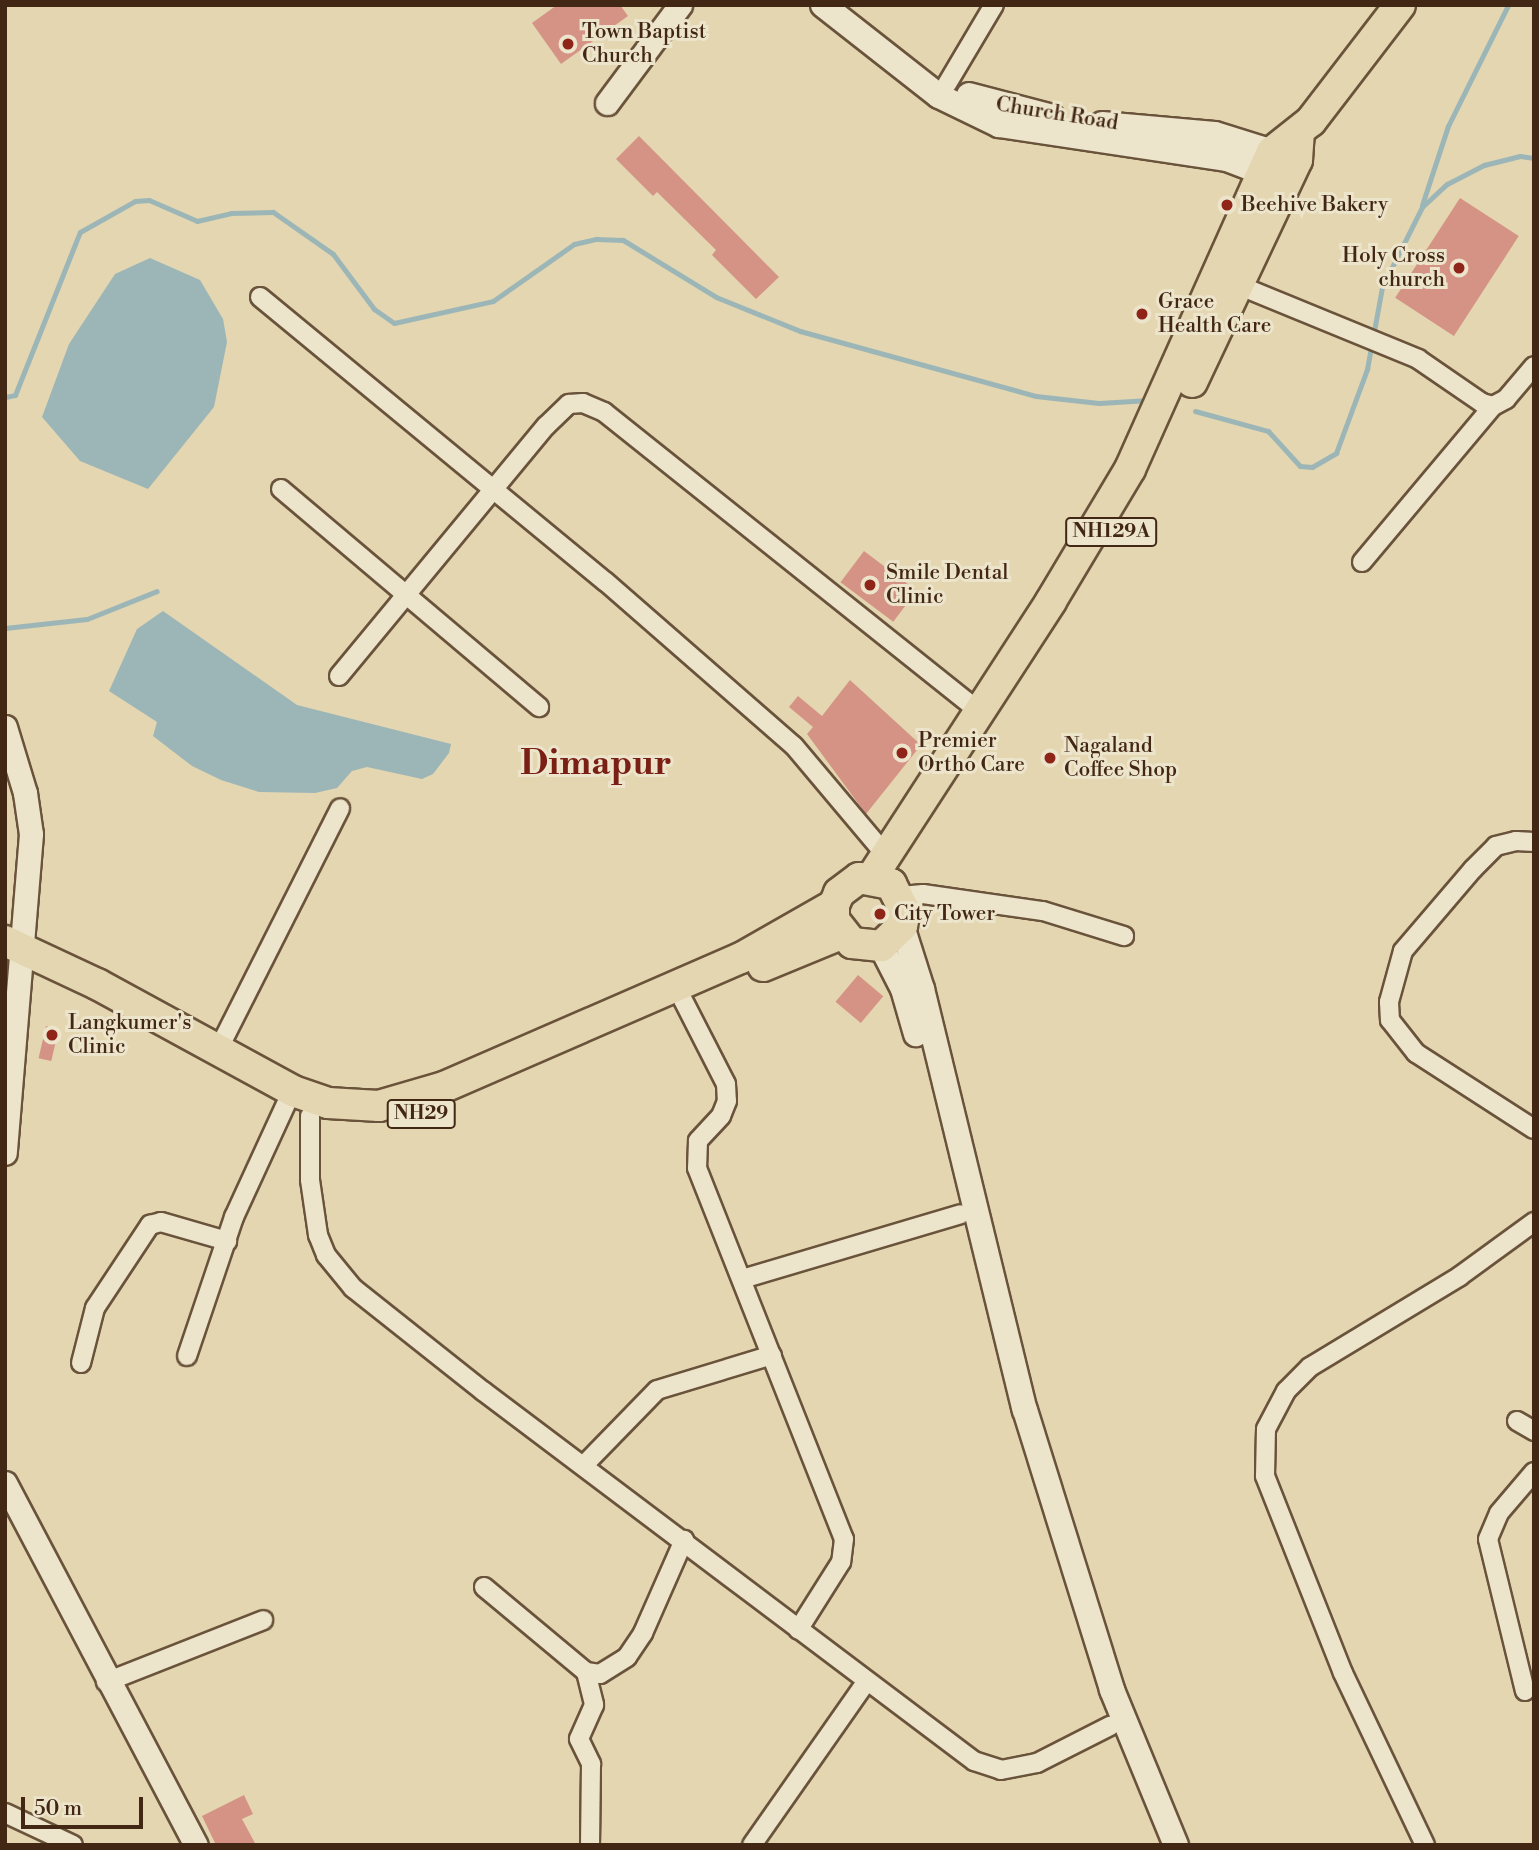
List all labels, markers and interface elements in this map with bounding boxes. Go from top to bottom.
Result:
place label: Town Baptist Church [582,19,706,69]
marker: Town Baptist Church [560,36,576,52]
street label: Church Road [994,92,1120,136]
place label: Beehive Bakery [1241,192,1388,218]
marker: Beehive Bakery [1219,197,1235,213]
place label: Holy Cross church [1342,243,1445,293]
marker: Holy Cross church [1451,260,1467,276]
place label: Grace Health Care [1158,289,1271,339]
marker: Grace Health Care [1132,304,1152,324]
road number: NH129A [1064,516,1158,548]
place label: Smile Dental Clinic [886,560,1009,610]
marker: Smile Dental Clinic [860,575,880,595]
place label: Premier Ortho Care [918,728,1025,778]
place label: Nagaland Coffee Shop [1064,733,1177,783]
district label: Dimapur [520,743,672,785]
marker: Premier Ortho Care [892,743,912,763]
marker: Nagaland Coffee Shop [1042,750,1058,766]
place label: City Tower [894,901,995,927]
marker: City Tower [872,906,888,922]
place label: Langkumer's Clinic [68,1010,191,1060]
marker: Langkumer's Clinic [42,1025,62,1045]
road number: NH29 [386,1098,456,1130]
scale bar [24,1784,147,1828]
text: 50 m [34,1796,82,1822]

